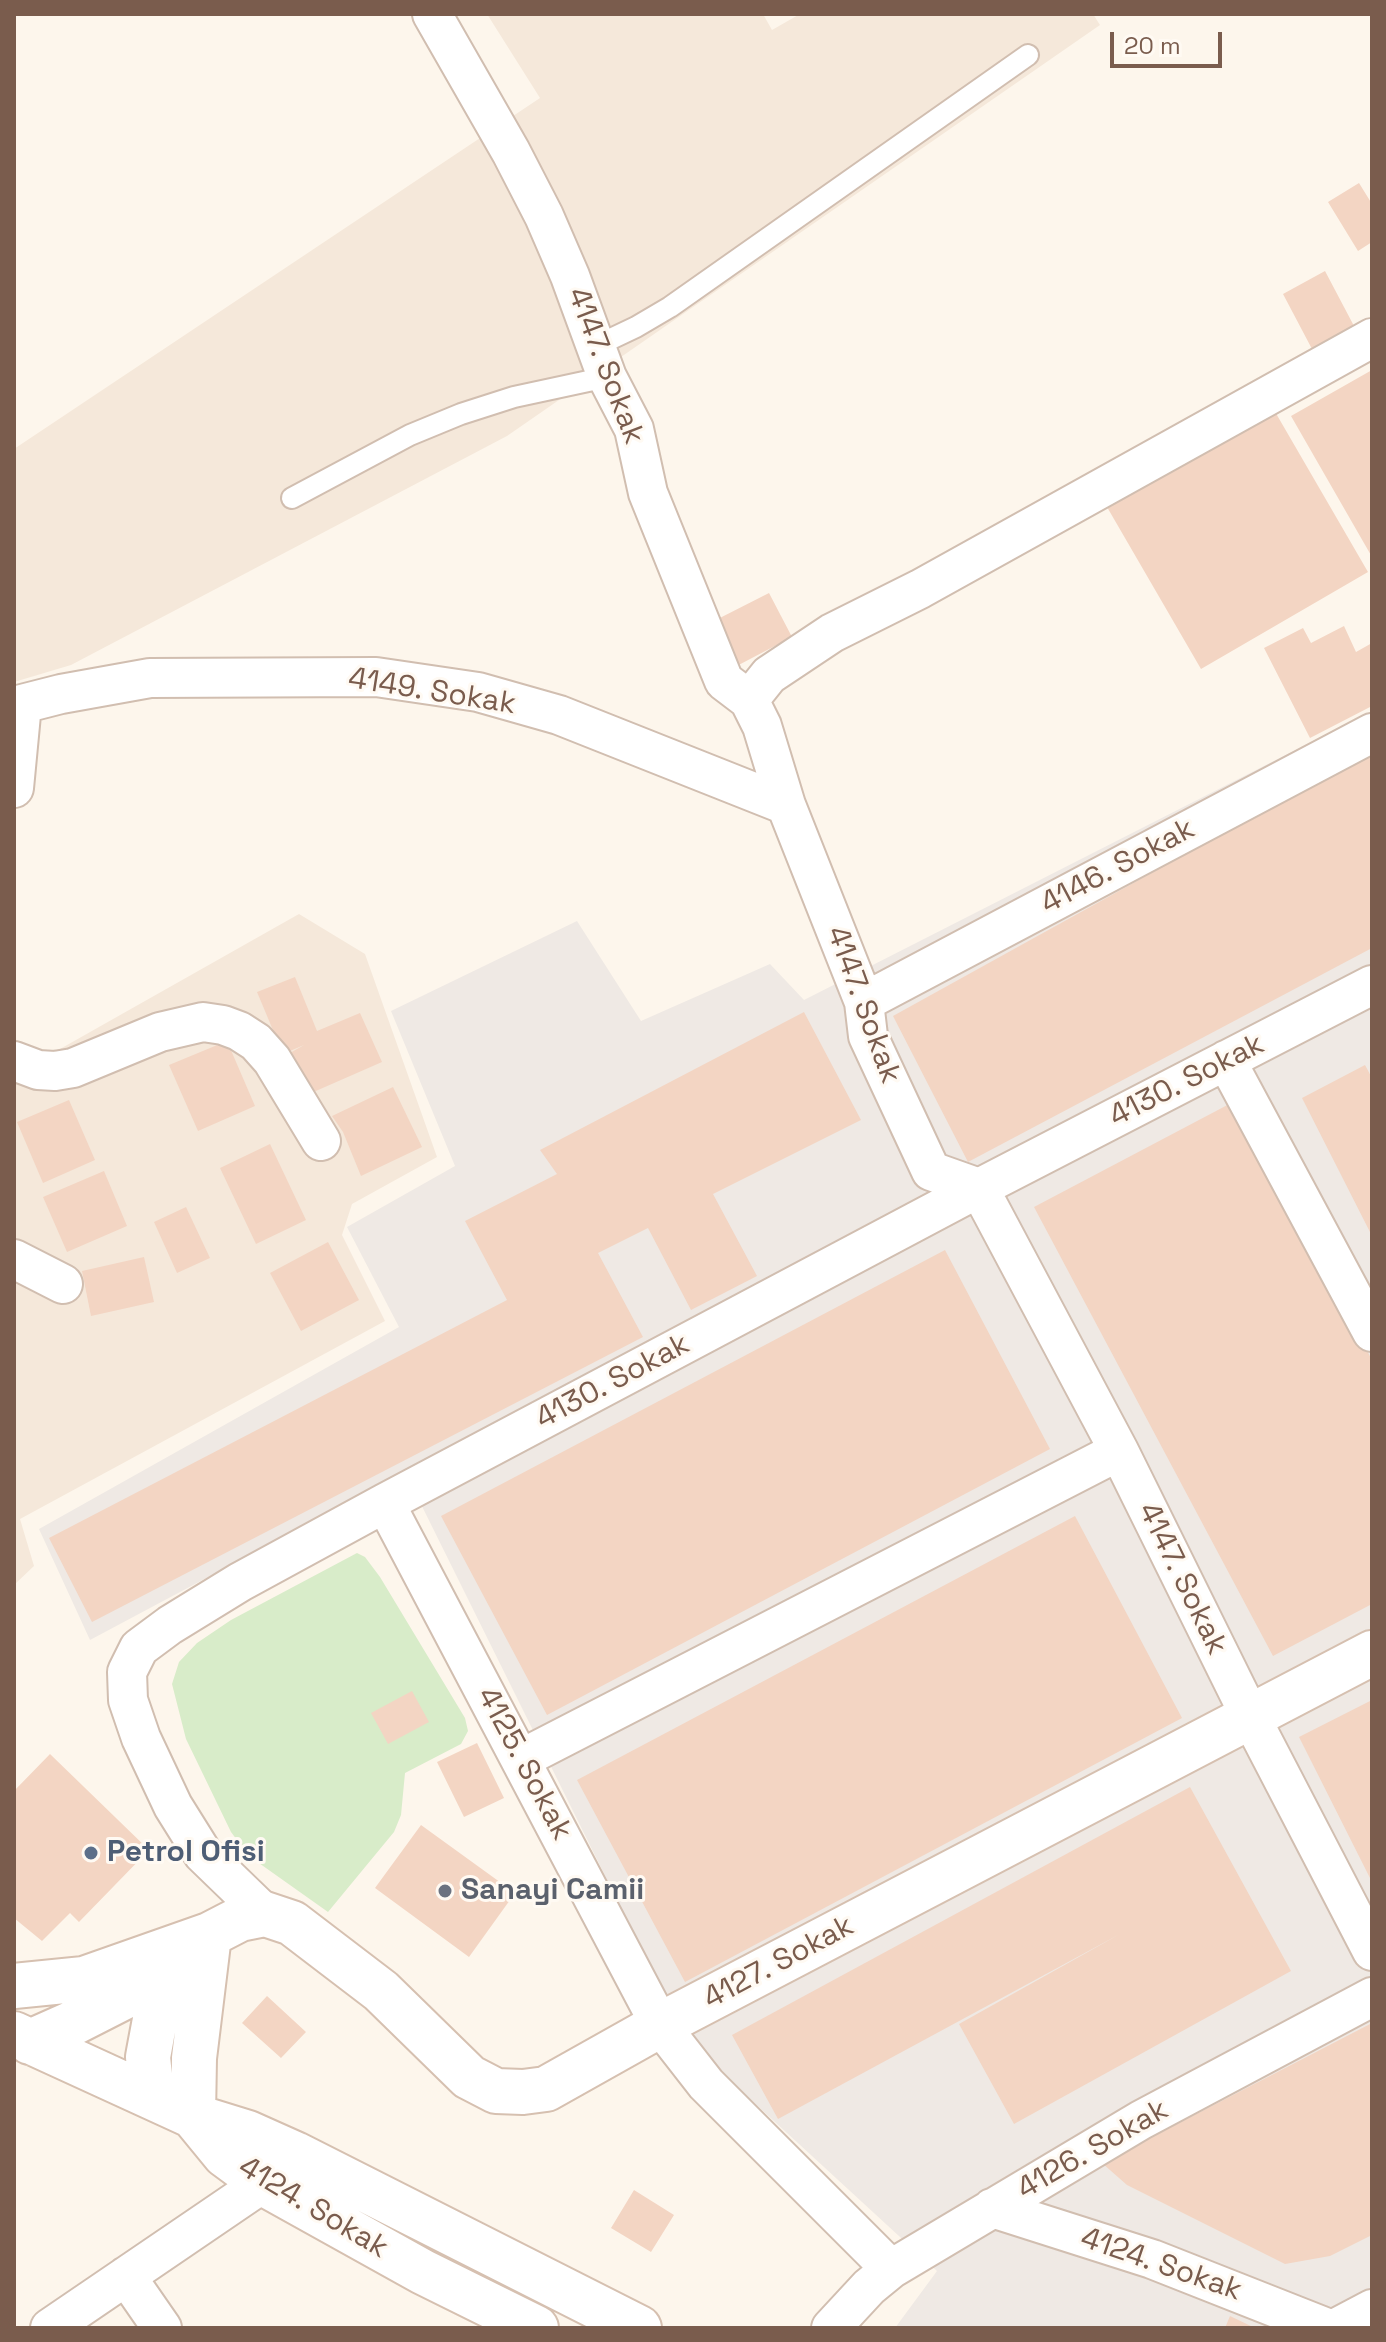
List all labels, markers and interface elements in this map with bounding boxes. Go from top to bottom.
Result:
scale bar [1114,16,1226,66]
text: 20 m [1124,30,1181,61]
street label: 4147. Sokak [559,283,651,449]
street label: 4149. Sokak [346,661,518,723]
street label: 4146. Sokak [1035,811,1201,923]
street label: 4147. Sokak [818,921,908,1089]
street label: 4130. Sokak [1104,1027,1270,1135]
street label: 4130. Sokak [530,1326,696,1438]
street label: 4147. Sokak [1130,1497,1234,1661]
street label: 4125. Sokak [469,1681,579,1847]
place label: Petrol Ofisi [107,1835,265,1871]
marker: Petrol Ofisi [82,1844,100,1862]
place label: Sanayi Camii [461,1873,644,1909]
marker: Sanayi Camii [436,1882,454,1900]
street label: 4127. Sokak [698,1908,860,2018]
street label: 4126. Sokak [1011,2092,1175,2208]
street label: 4124. Sokak [232,2149,394,2267]
street label: 4124. Sokak [1076,2221,1246,2309]

